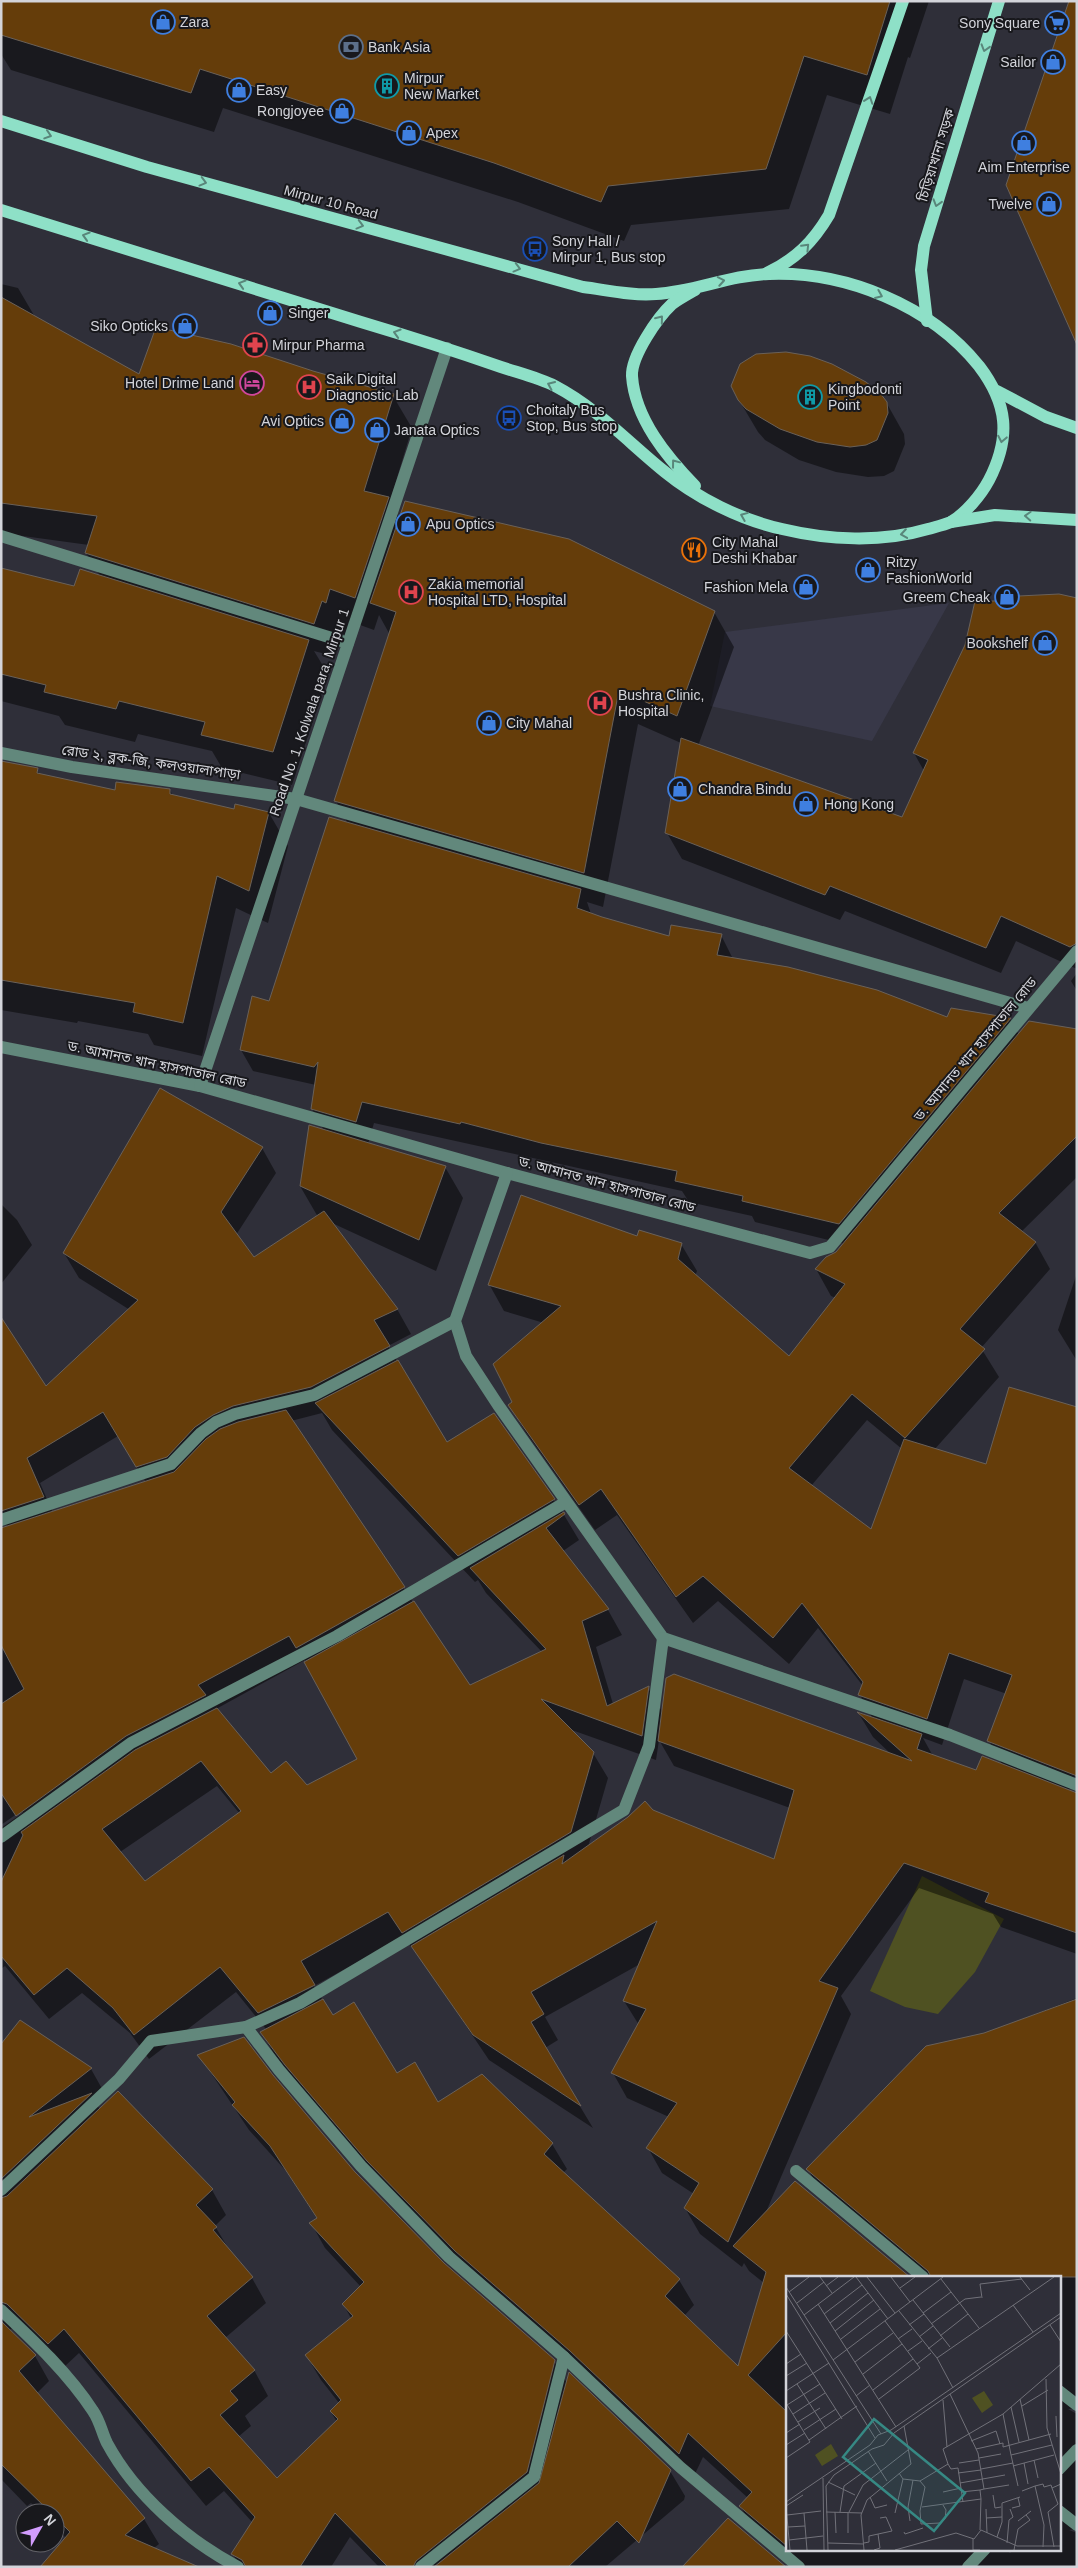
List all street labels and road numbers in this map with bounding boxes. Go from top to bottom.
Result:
street label: চিড়িয়াখানা সড়ক [914,106,958,204]
street label: Mirpur 10 Road [282,182,380,222]
street label: Road No. 1, Kolwala para, Mirpur 1 [266,606,352,818]
street label: রোড ২, ব্লক-জি, কলওয়ালাপাড়া [60,742,242,783]
street label: ড. আমানত খান হাসপাতাল রোড [910,973,1040,1125]
street label: ড. আমানত খান হাসপাতাল রোড [65,1037,249,1091]
street label: ড. আমানত খান হাসপাতাল রোড [516,1152,698,1216]

